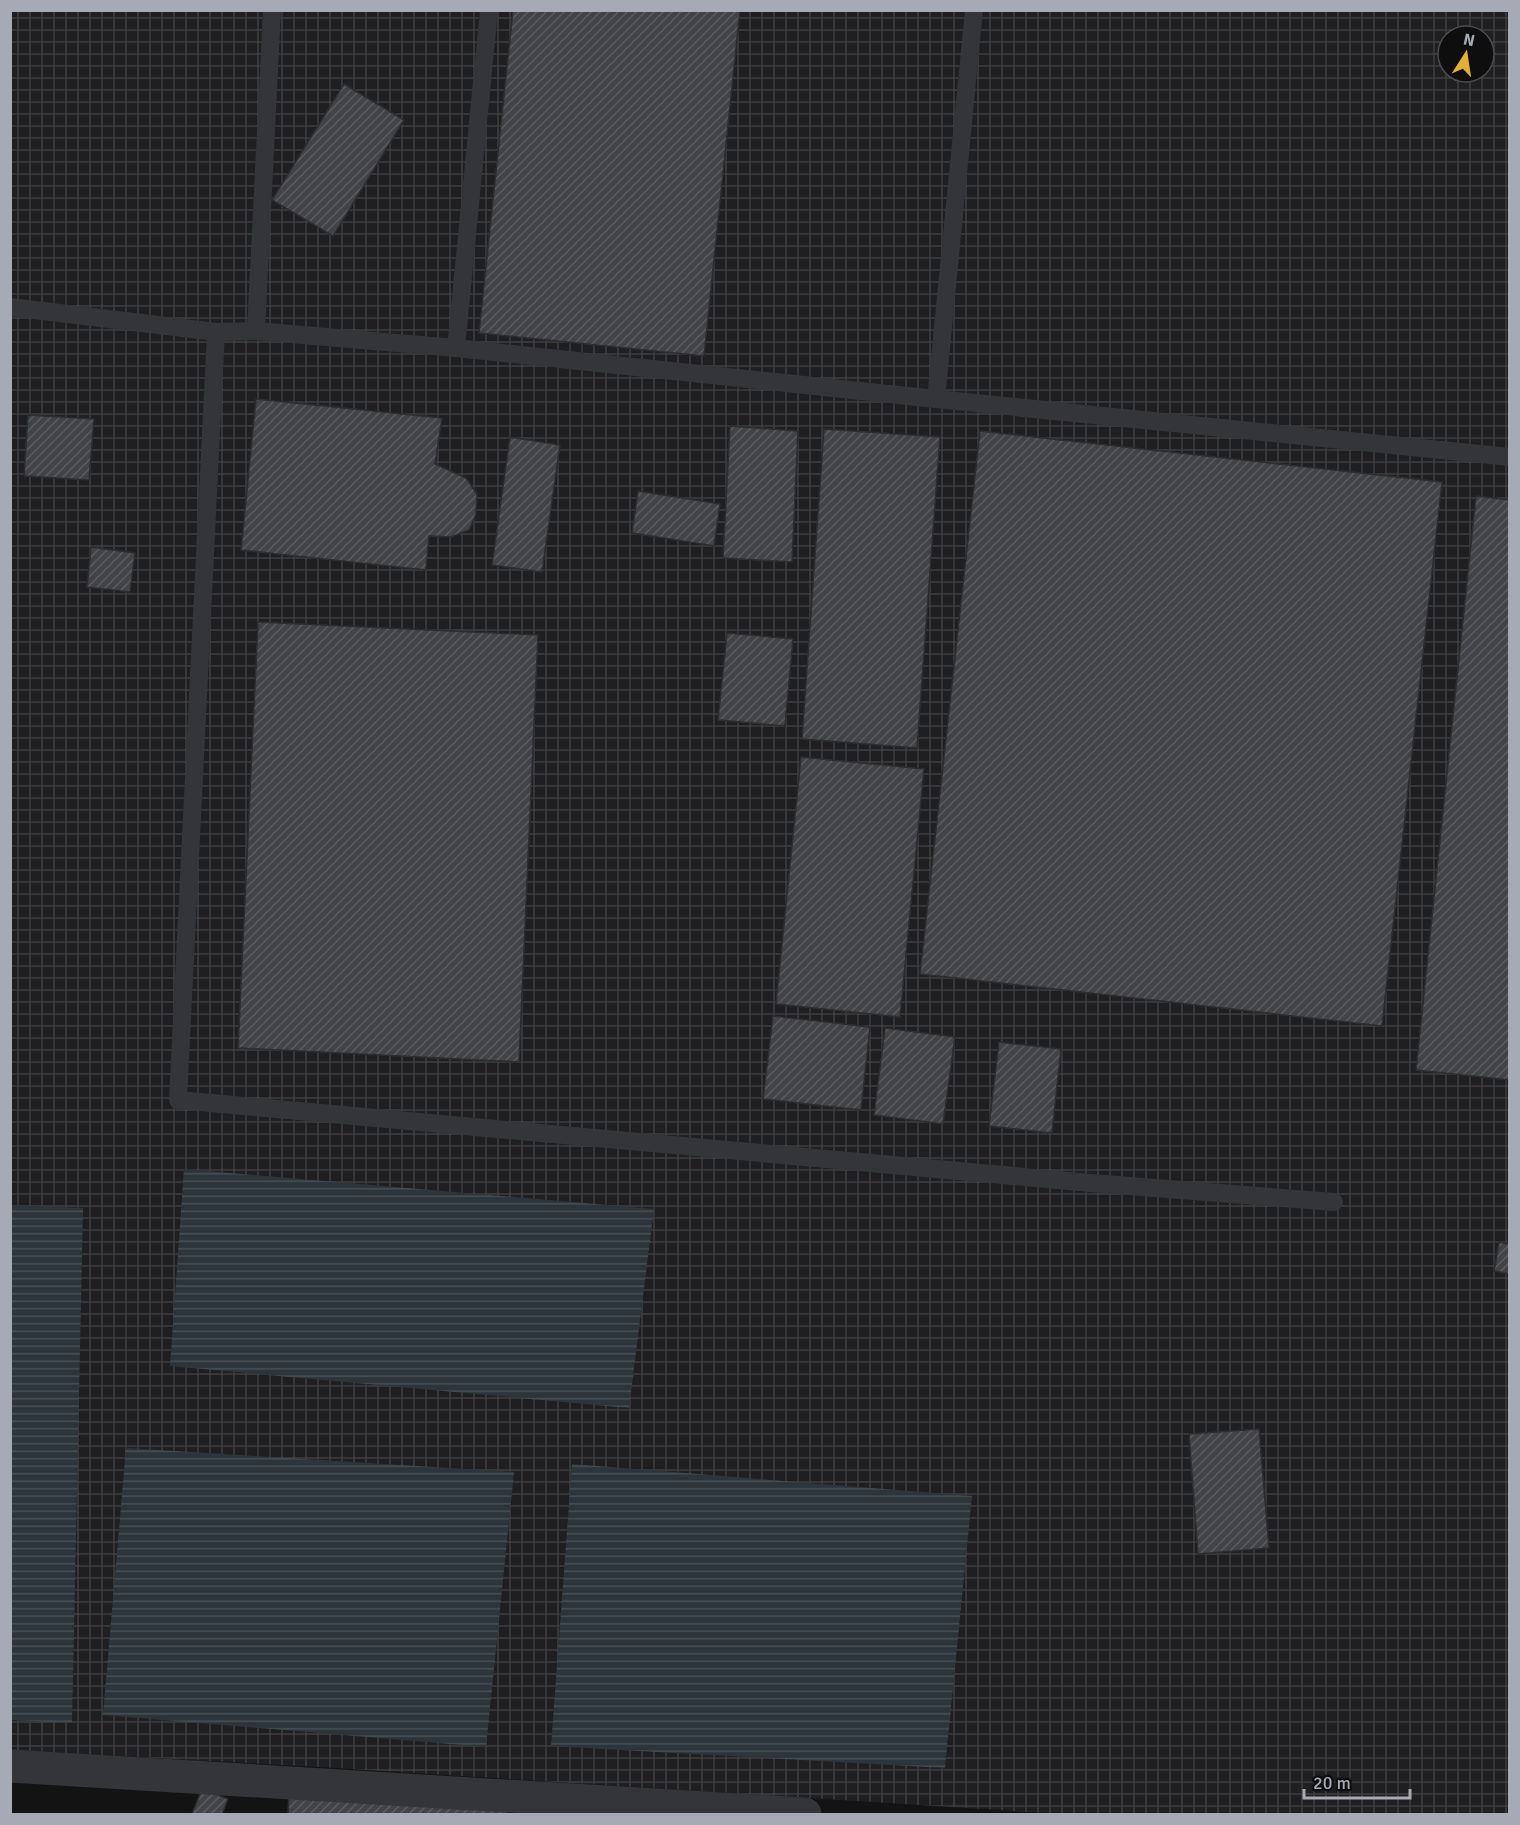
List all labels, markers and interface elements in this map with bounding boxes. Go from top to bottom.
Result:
north arrow [1436,24,1496,84]
text: N [1461,29,1476,51]
scale bar [1304,1762,1410,1800]
text: 20 m [1313,1772,1351,1794]

